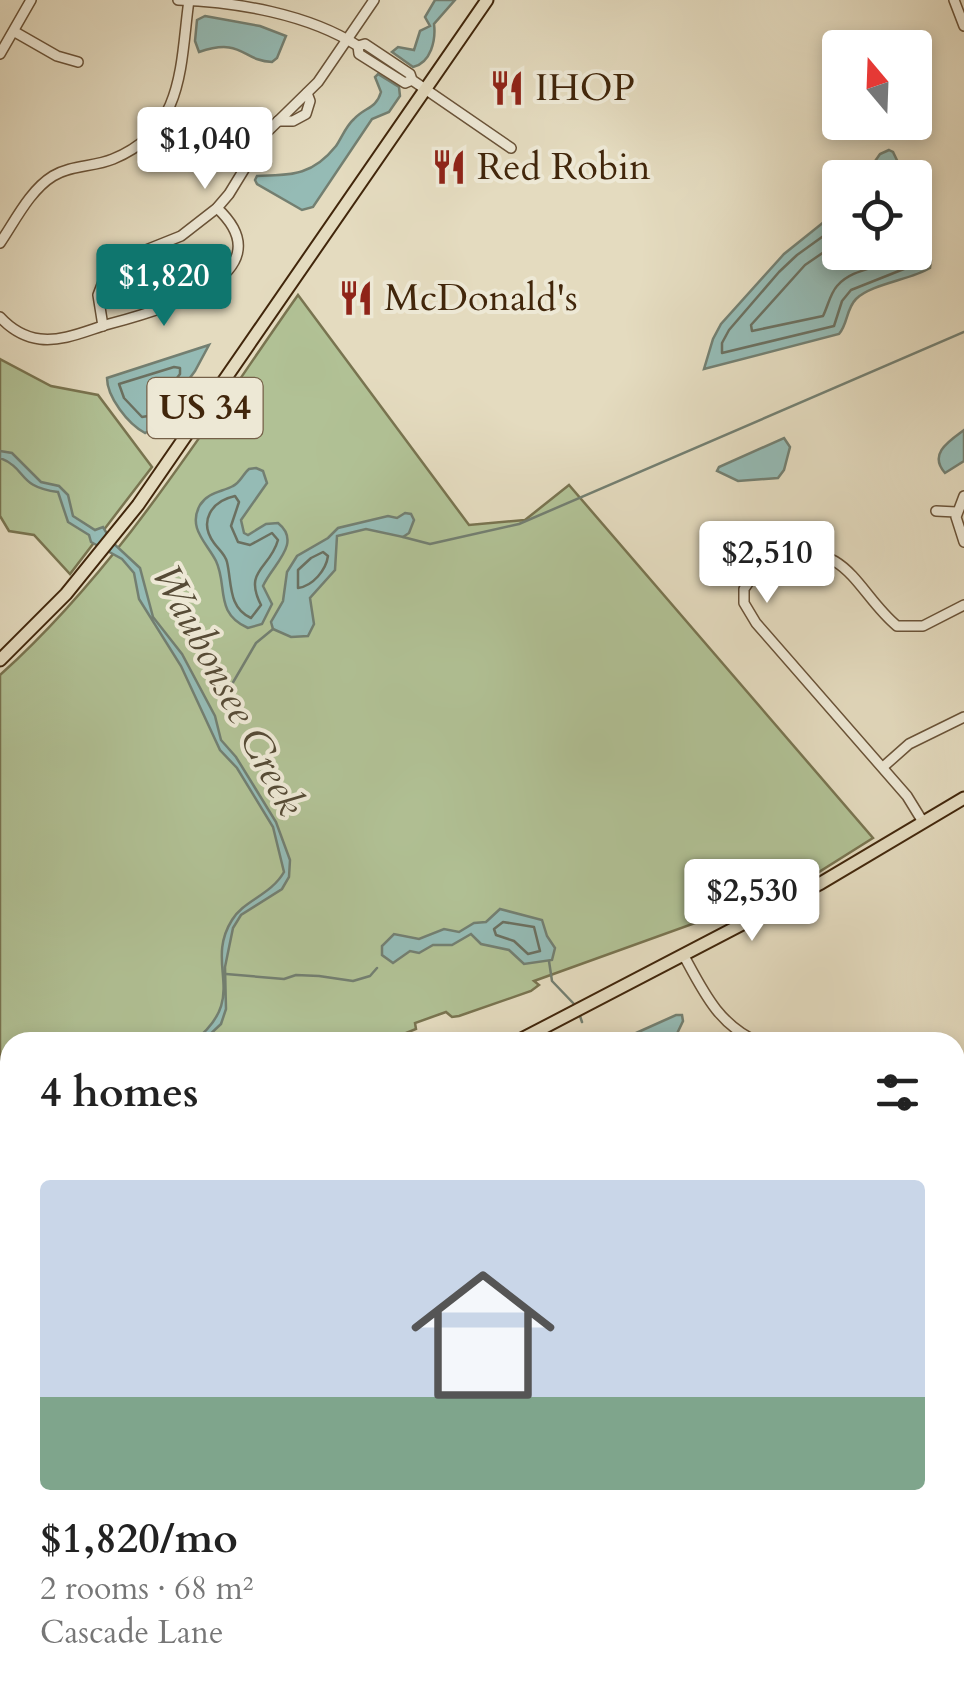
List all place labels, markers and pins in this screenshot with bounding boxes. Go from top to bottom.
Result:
place label: IHOP [535,62,635,114]
restaurant icon: IHOP [488,69,526,107]
pin: $1,040 [124,107,286,192]
place label: Red Robin [477,141,651,193]
restaurant icon: Red Robin [430,148,468,186]
pin: $1,820 [83,244,245,329]
place label: McDonald's [384,272,578,324]
restaurant icon: McDonald's [337,279,375,317]
pin: $2,510 [686,521,848,606]
pin: $2,530 [671,859,833,944]

